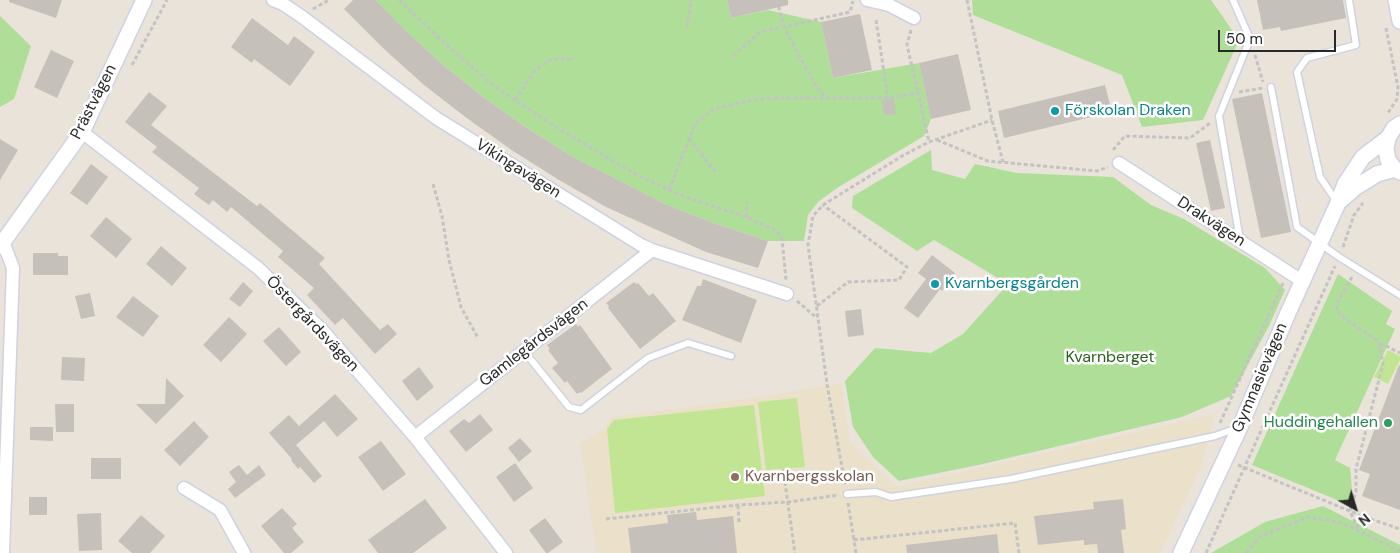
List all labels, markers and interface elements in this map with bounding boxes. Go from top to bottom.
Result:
scale bar [1220,20,1338,52]
text: 50 m [1226,29,1263,49]
street label: Prästvägen [67,61,121,143]
place label: Förskolan Draken [1065,101,1191,121]
marker: Förskolan Draken [1049,105,1061,117]
street label: Vikingavägen [472,135,564,203]
street label: Drakvägen [1173,193,1249,251]
street label: Östergårdsvägen [262,272,362,376]
place label: Kvarnbergsgården [945,274,1079,294]
marker: Kvarnbergsgården [929,278,941,290]
street label: Gamlegårdsvägen [476,295,592,391]
street label: Gymnasievägen [1228,320,1292,436]
park label: Kvarnberget [1065,348,1155,368]
place label: Huddingehallen [1264,413,1378,433]
marker: Huddingehallen [1382,417,1394,429]
place label: Kvarnbergsskolan [745,467,874,487]
marker: Kvarnbergsskolan [729,471,741,483]
north arrow [1330,483,1380,533]
text: N [1355,509,1374,530]

